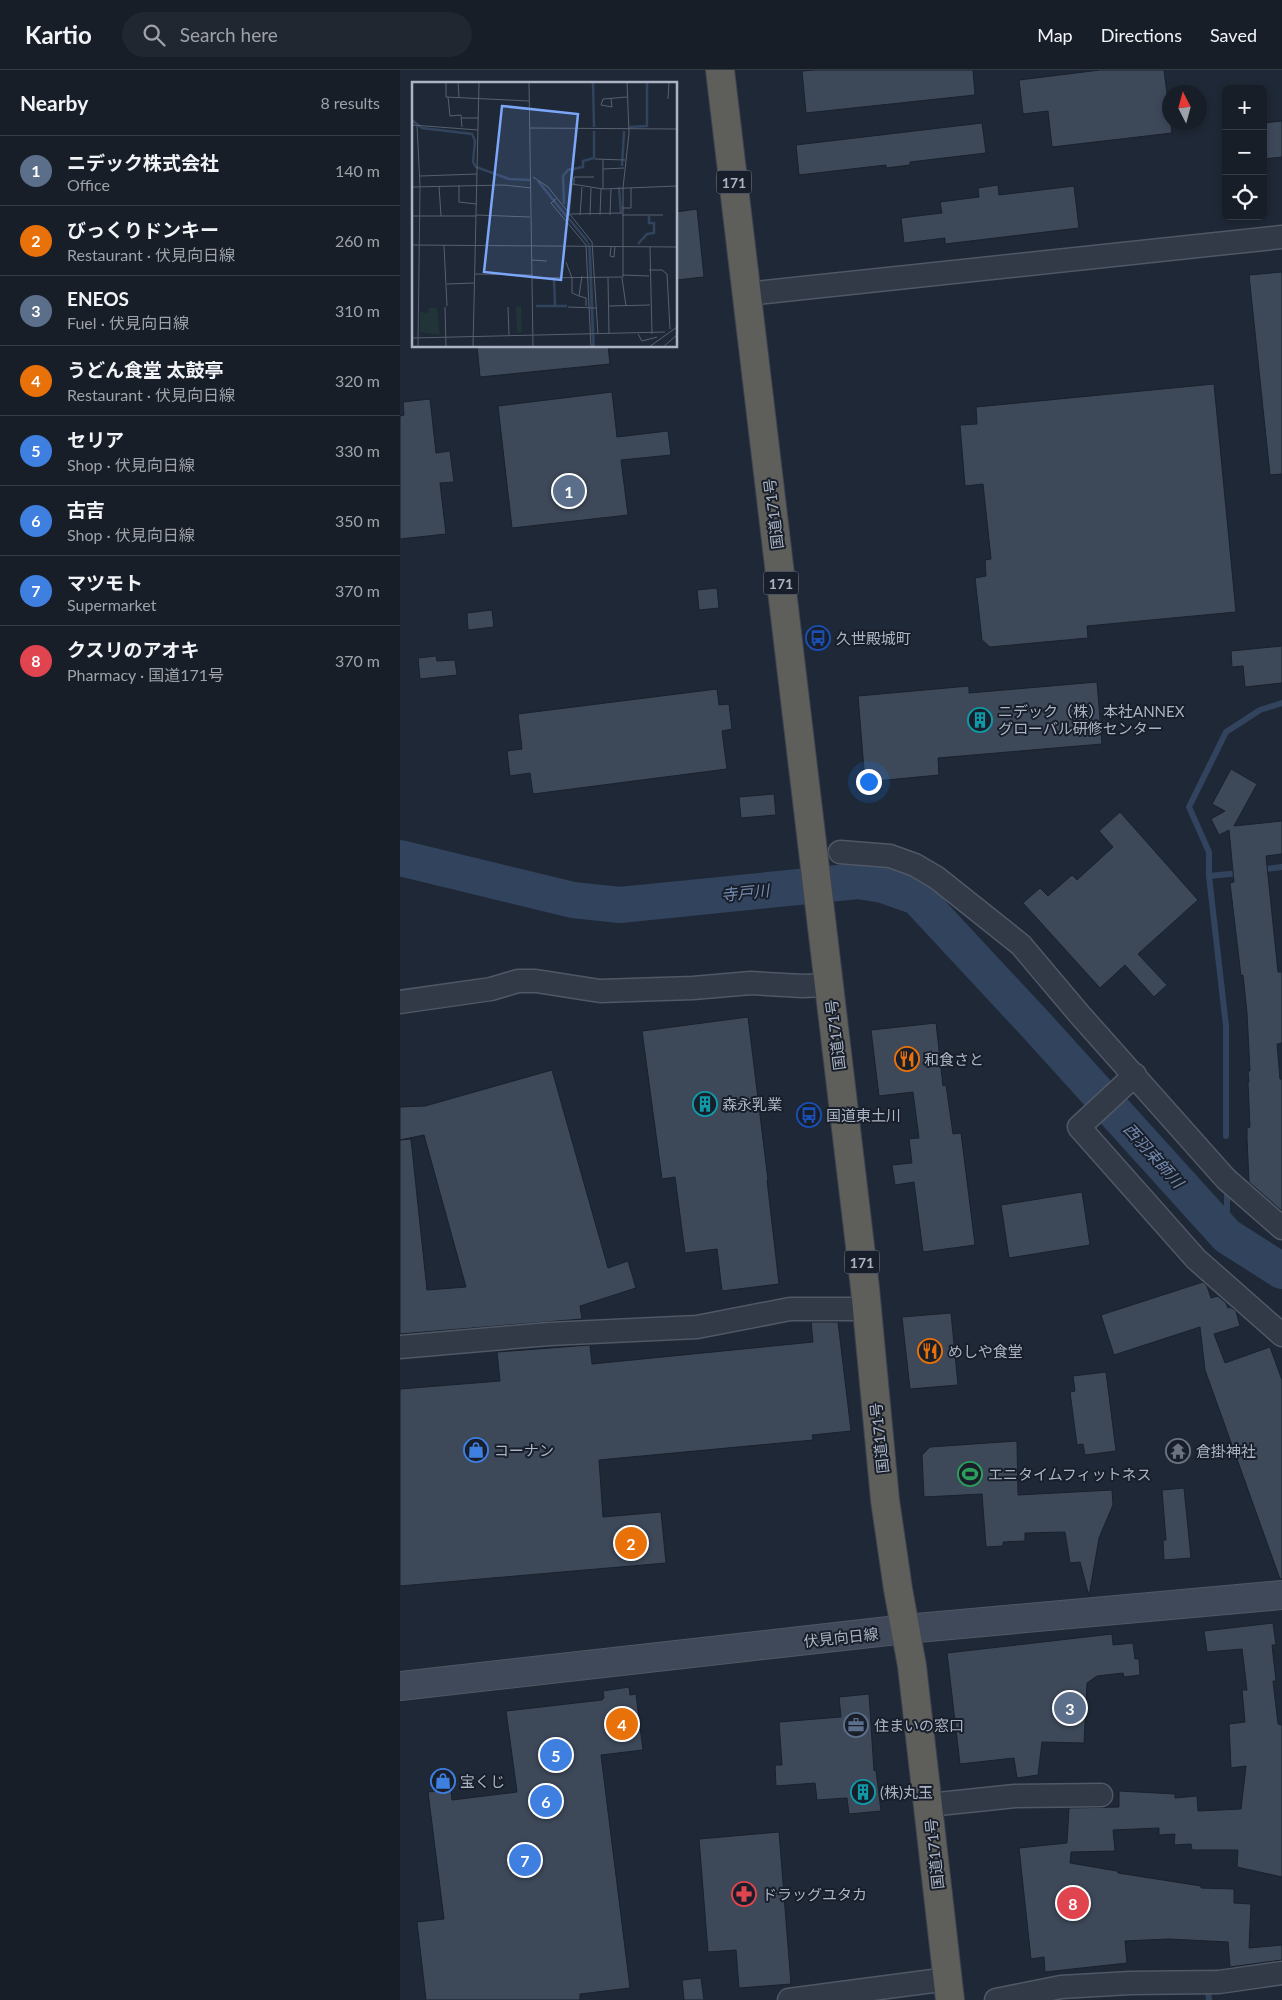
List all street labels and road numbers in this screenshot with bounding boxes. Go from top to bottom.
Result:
road number: 171 [716,170,752,194]
street label: 国道171号 [760,478,786,550]
road number: 171 [764,572,798,594]
street label: 国道171号 [822,999,848,1071]
road number: 171 [844,1250,880,1274]
street label: 国道171号 [866,1402,892,1474]
street label: 伏見向日線 [803,1624,879,1650]
street label: 国道171号 [921,1818,947,1890]

